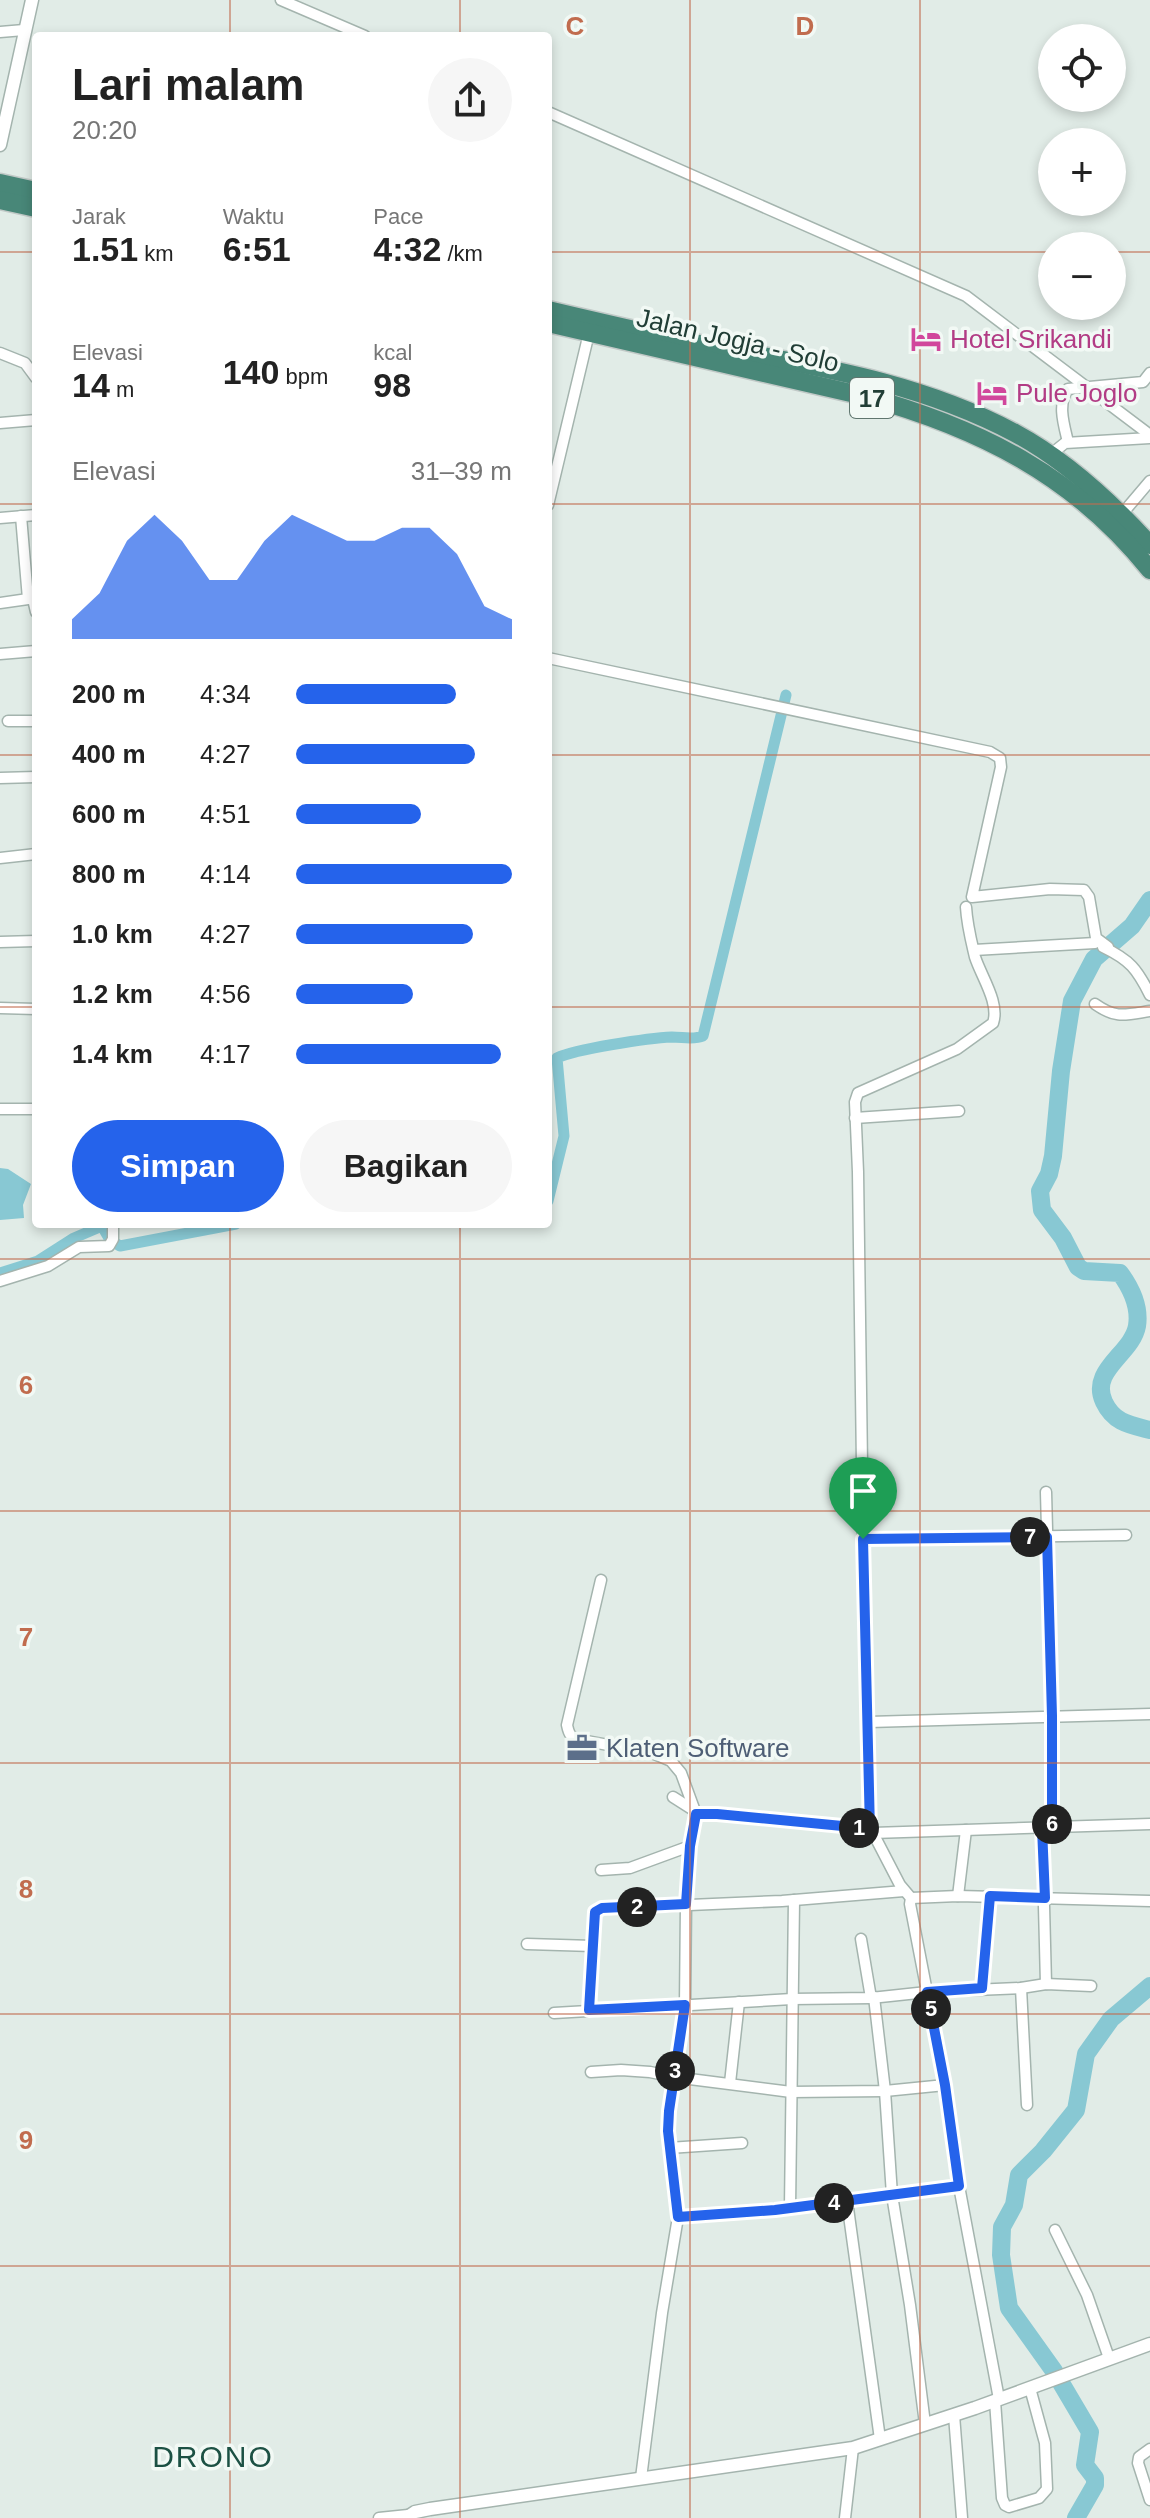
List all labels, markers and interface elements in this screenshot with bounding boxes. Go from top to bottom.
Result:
text: C [566,11,585,41]
text: D [796,11,814,41]
map controls [1038,24,1126,320]
button: locate [1038,24,1126,112]
button: share [428,58,512,142]
text: Lari malam [72,60,304,109]
text: 20:20 [72,115,137,145]
button: + [1038,128,1126,216]
text: Jarak [72,204,126,229]
text: Waktu [223,204,284,229]
text: Pace [373,204,423,229]
text: 1.51 [72,230,138,268]
text: 6:51 [223,230,291,268]
text: 4:32 [373,230,441,268]
button: − [1038,232,1126,320]
text: km [138,241,174,266]
text: /km [441,241,483,266]
street label: Jalan Jogja - Solo [634,302,842,378]
hotel icon: Hotel Srikandi [909,322,943,356]
place label: Hotel Srikandi [950,324,1112,354]
text: Elevasi [72,340,143,365]
text: kcal [373,340,412,365]
text: 140 [223,353,279,391]
text: bpm [279,364,328,389]
text: 14 [72,366,110,404]
text: 98 [373,366,411,404]
hotel icon: Pule Joglo [975,376,1009,410]
text: m [110,377,134,402]
road number: 17 [850,378,894,418]
place label: Pule Joglo [1016,378,1137,408]
text: Elevasi [72,456,156,486]
text: 31–39 m [411,456,512,486]
text: 200 m [72,679,146,709]
text: 4:34 [200,679,251,709]
text: 400 m [72,739,146,769]
text: 4:27 [200,739,251,769]
text: 600 m [72,799,146,829]
text: 4:51 [200,799,251,829]
text: 800 m [72,859,146,889]
text: 4:14 [200,859,251,889]
text: 1.0 km [72,919,153,949]
text: 4:27 [200,919,251,949]
text: 1.2 km [72,979,153,1009]
text: 4:56 [200,979,251,1009]
text: 1.4 km [72,1039,153,1069]
text: 4:17 [200,1039,251,1069]
button: Simpan [72,1120,284,1212]
button: Bagikan [300,1120,512,1212]
text: 6 [19,1370,33,1400]
pin [829,1457,897,1539]
icon: arrive [841,1469,885,1513]
pin: 7 [1010,1517,1050,1557]
text: 7 [1024,1524,1036,1549]
text: 7 [19,1622,33,1652]
office icon: Klaten Software [565,1731,599,1765]
place label: Klaten Software [606,1733,790,1763]
pin: 6 [1032,1804,1072,1844]
pin: 1 [839,1808,879,1848]
text: 6 [1046,1811,1058,1836]
text: 1 [853,1815,865,1840]
text: 8 [19,1874,33,1904]
pin: 2 [617,1887,657,1927]
text: 2 [631,1894,643,1919]
pin: 5 [911,1989,951,2029]
text: 5 [925,1996,937,2021]
pin: 3 [655,2051,695,2091]
text: 3 [669,2058,681,2083]
text: 9 [19,2125,33,2155]
pin: 4 [814,2183,854,2223]
text: 4 [828,2190,840,2215]
district label: DRONO [152,2440,274,2473]

